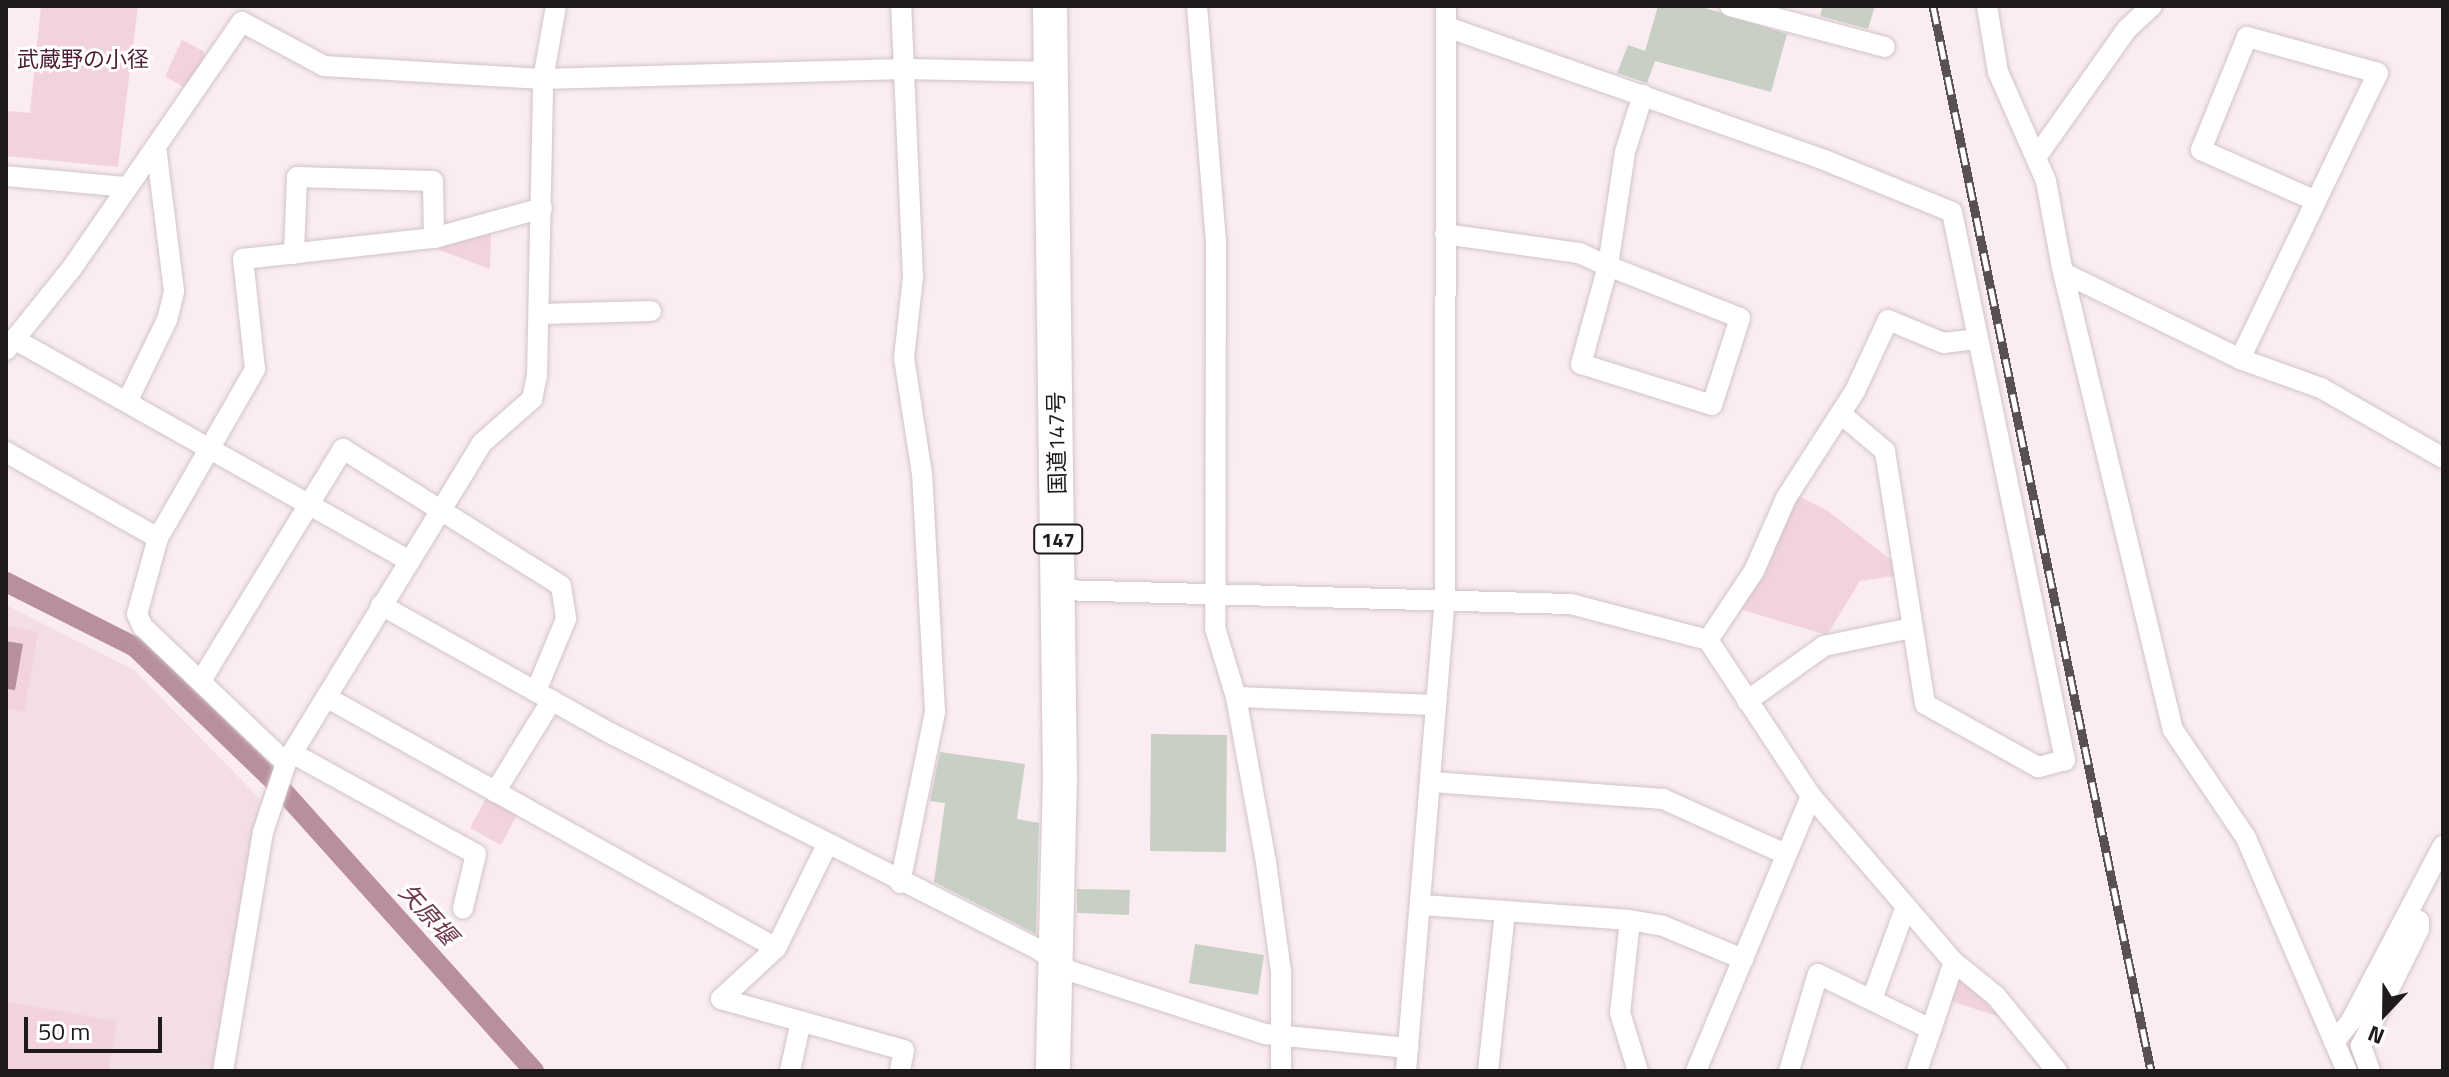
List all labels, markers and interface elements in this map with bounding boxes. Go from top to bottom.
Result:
park label: 武蔵野の小径 [17,47,149,73]
street label: 国道147号 [1043,391,1071,495]
road number: 147 [1032,523,1084,555]
water label: 矢原堰 [393,878,463,950]
north arrow [2345,973,2425,1053]
scale bar [28,1001,166,1051]
text: 50 m [38,1013,90,1049]
text: N [2363,1017,2389,1054]

